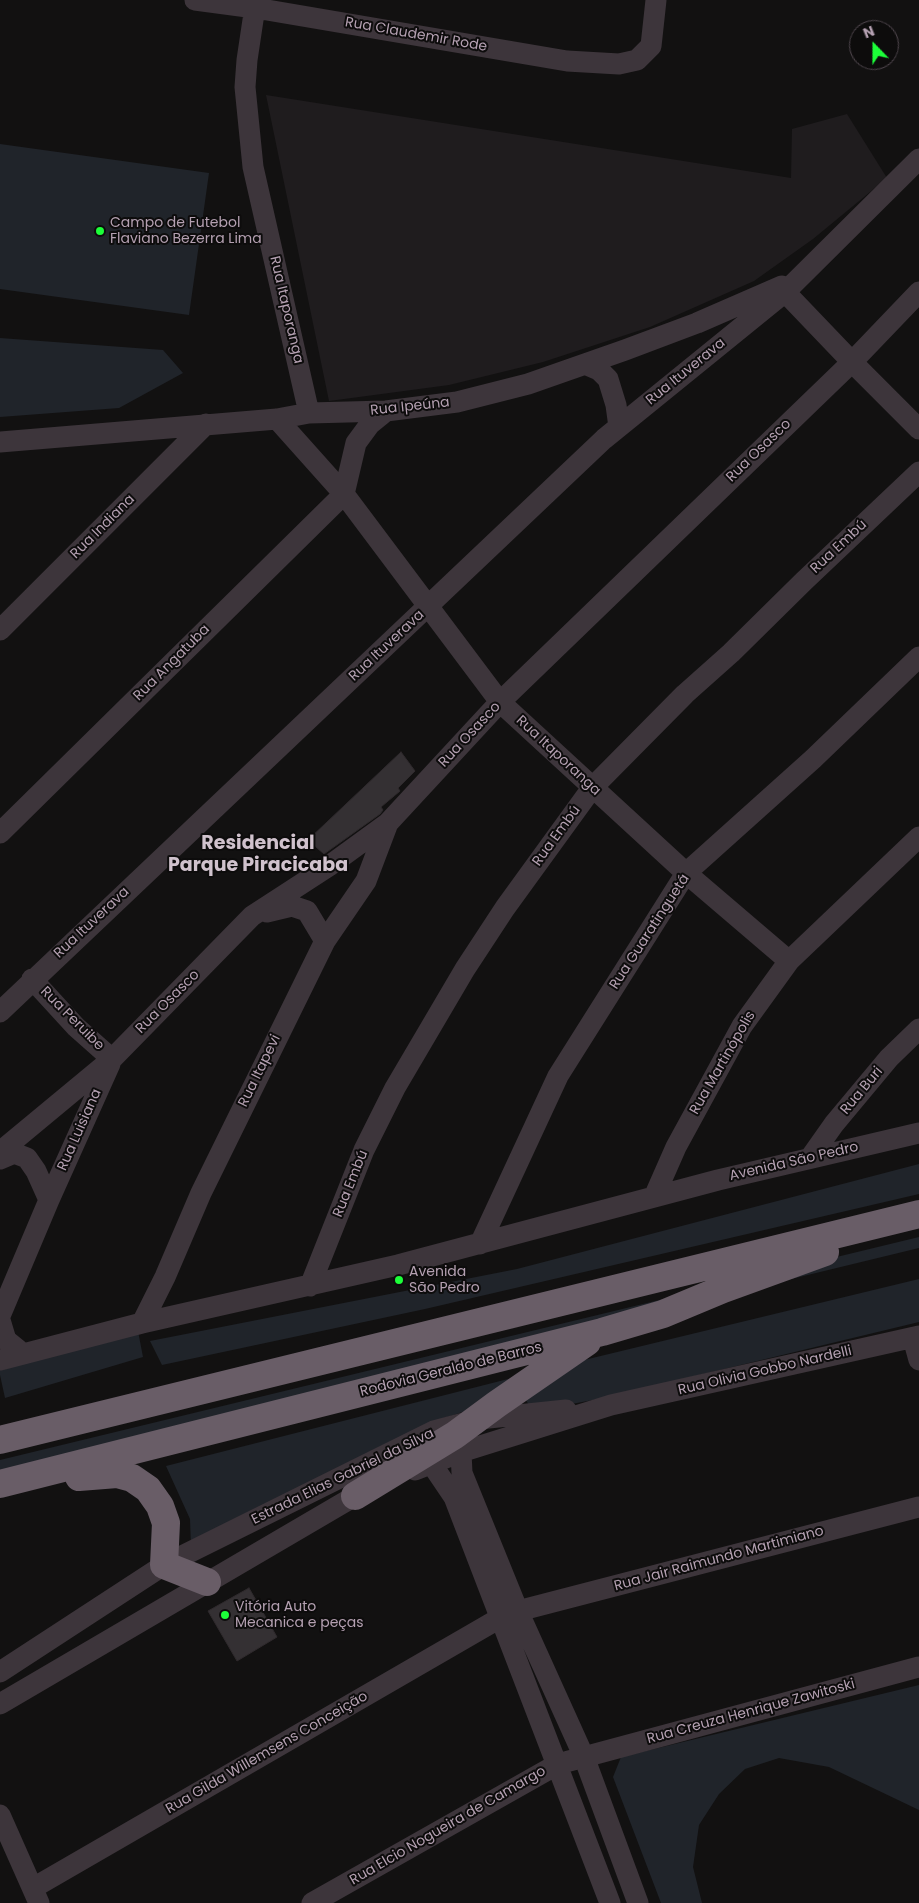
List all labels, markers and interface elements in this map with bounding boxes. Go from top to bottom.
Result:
street label: Rua Claudemir Rode [344,14,488,56]
north arrow [849,20,899,70]
text: N [860,21,877,43]
place label: Campo de Futebol Flaviano Bezerra Lima [110,215,262,248]
marker: Campo de Futebol Flaviano Bezerra Lima [94,225,106,237]
street label: Rua Itaporanga [265,255,307,365]
street label: Rua Ituverava [643,335,729,409]
street label: Rua Ipeúna [370,394,450,420]
street label: Rua Osasco [723,416,795,486]
street label: Rua Indiana [67,491,139,563]
street label: Rua Embú [807,517,871,577]
street label: Rua Ituverava [346,607,428,685]
street label: Rua Angatuba [130,621,214,705]
street label: Rua Osasco [435,699,505,771]
street label: Rua Itaporanga [512,712,604,800]
street label: Rua Embú [529,802,585,870]
district label: Residencial Parque Piracicaba [168,833,348,877]
street label: Rua Guaratinguetá [607,871,693,993]
street label: Rua Ituverava [51,884,133,962]
street label: Rua Osasco [133,967,203,1037]
street label: Rua Peruibe [37,984,107,1054]
street label: Rua Martinópolis [687,1008,759,1118]
street label: Rua Itapevi [235,1032,285,1110]
street label: Rua Buri [837,1064,887,1118]
street label: Rua Luisiana [54,1086,106,1174]
street label: Avenida São Pedro [728,1139,860,1185]
street label: Rua Embú [330,1148,372,1220]
place label: Avenida São Pedro [409,1264,480,1296]
marker: Avenida São Pedro [393,1274,405,1286]
street label: Rodovia Geraldo de Barros [358,1339,544,1401]
street label: Rua Olivia Gobbo Nardelli [677,1343,853,1399]
street label: Estrada Elias Gabriel da Silva [249,1425,437,1529]
street label: Rua Jair Raimundo Martimiano [612,1523,826,1595]
place label: Vitória Auto Mecanica e peças [235,1599,364,1631]
marker: Vitória Auto Mecanica e peças [219,1609,231,1621]
street label: Rua Creuza Henrique Zawitoski [645,1676,857,1748]
street label: Rua Gilda Willemsens Conceição [163,1688,371,1818]
street label: Rua Elcio Nogueira de Camargo [347,1763,549,1889]

